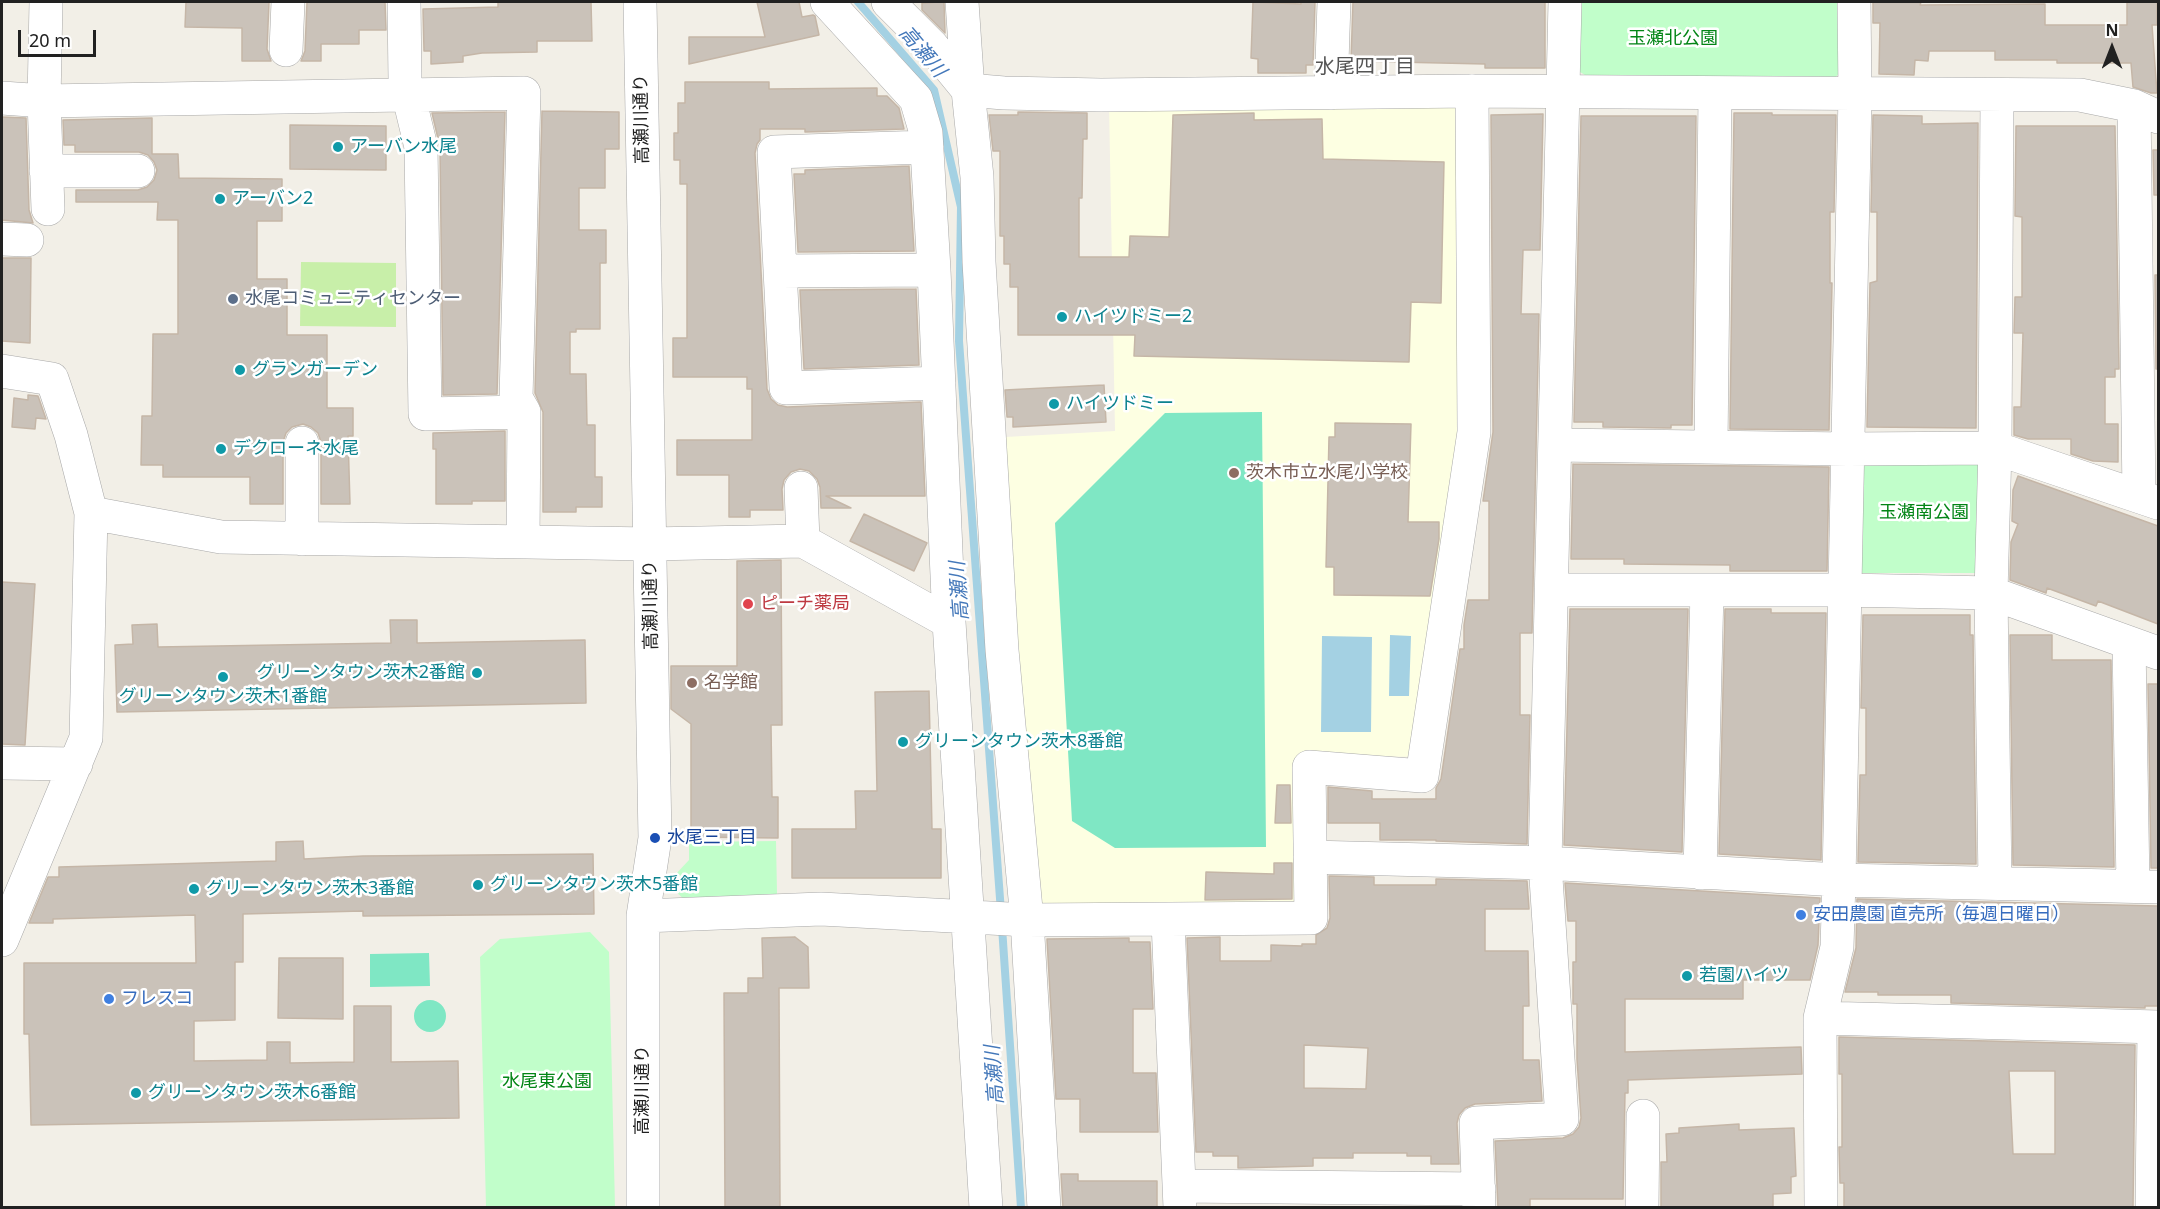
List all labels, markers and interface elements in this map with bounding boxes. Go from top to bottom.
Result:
scale bar [21,18,99,56]
north arrow [2082,18,2142,78]
text: N [2105,19,2119,41]
water label: 高瀬川 [894,21,950,83]
text: 20 m [29,28,71,52]
park label: 玉瀬北公園 [1628,28,1718,50]
district label: 水尾四丁目 [1315,55,1415,79]
street label: 高瀬川通り [630,74,654,164]
place label: アーバン水尾 [350,136,457,158]
marker: アーバン水尾 [331,140,345,154]
place label: アーバン2 [232,188,313,210]
marker: アーバン2 [213,192,227,206]
place label: 水尾コミュニティセンター [245,288,461,310]
marker: 水尾コミュニティセンター [226,292,240,306]
place label: ハイツドミー2 [1074,306,1192,328]
marker: ハイツドミー2 [1055,310,1069,324]
place label: グランガーデン [252,359,378,381]
marker: グランガーデン [233,363,247,377]
place label: ハイツドミー [1066,393,1174,415]
marker: ハイツドミー [1047,397,1061,411]
place label: デクローネ水尾 [233,438,359,460]
marker: デクローネ水尾 [214,442,228,456]
place label: 茨木市立水尾小学校 [1246,462,1408,484]
marker: 茨木市立水尾小学校 [1227,466,1241,480]
park label: 玉瀬南公園 [1879,502,1969,524]
street label: 高瀬川通り [639,560,663,650]
water label: 高瀬川 [946,560,974,622]
place label: ピーチ薬局 [760,593,850,615]
marker: ピーチ薬局 [741,597,755,611]
place label: グリーンタウン茨木2番館 [257,662,465,684]
marker: グリーンタウン茨木2番館 [470,666,484,680]
marker: グリーンタウン茨木1番館 [216,670,230,684]
place label: 名学館 [704,672,758,694]
marker: 名学館 [685,676,699,690]
place label: グリーンタウン茨木1番館 [119,686,327,708]
place label: グリーンタウン茨木8番館 [915,731,1123,753]
marker: グリーンタウン茨木8番館 [896,735,910,749]
place label: 水尾三丁目 [667,827,757,849]
marker: 水尾三丁目 [648,831,662,845]
place label: グリーンタウン茨木5番館 [490,874,698,896]
place label: グリーンタウン茨木3番館 [206,878,414,900]
marker: グリーンタウン茨木5番館 [471,878,485,892]
marker: グリーンタウン茨木3番館 [187,882,201,896]
place label: 安田農園 直売所（毎週日曜日） [1813,904,2070,926]
marker: 安田農園 直売所（毎週日曜日） [1794,908,1808,922]
place label: 若園ハイツ [1699,965,1789,987]
marker: 若園ハイツ [1680,969,1694,983]
place label: フレスコ [121,988,193,1010]
marker: フレスコ [102,992,116,1006]
water label: 高瀬川 [981,1044,1009,1106]
street label: 高瀬川通り [632,1045,654,1135]
park label: 水尾東公園 [502,1071,592,1093]
place label: グリーンタウン茨木6番館 [148,1082,356,1104]
marker: グリーンタウン茨木6番館 [129,1086,143,1100]

